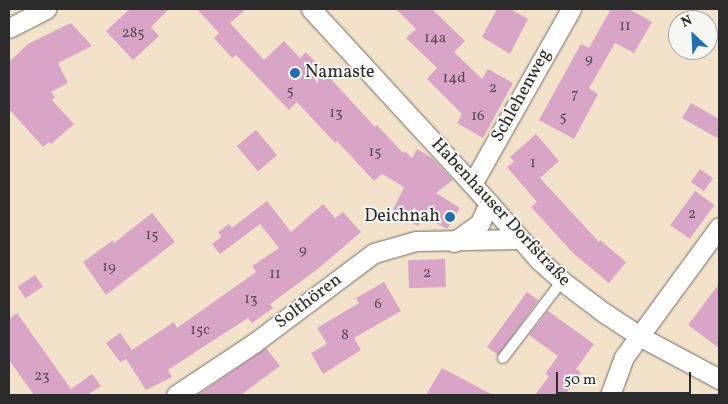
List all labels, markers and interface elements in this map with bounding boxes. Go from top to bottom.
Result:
north arrow [668,10,718,60]
text: N [678,11,695,33]
house number: 11 [619,18,631,36]
house number: 285 [122,25,144,43]
house number: 14a [424,30,446,48]
street label: Schlehenweg [488,46,556,146]
house number: 9 [585,51,593,69]
place label: Namaste [305,62,375,84]
marker: Namaste [289,67,301,79]
house number: 14d [442,70,466,88]
house number: 2 [489,80,497,98]
house number: 5 [286,83,294,101]
house number: 7 [571,86,579,104]
house number: 13 [329,105,343,123]
house number: 16 [471,108,485,126]
house number: 5 [559,109,567,127]
street label: Habenhauser Dorfstraße [426,134,574,292]
house number: 15 [368,144,382,162]
house number: 1 [530,155,536,173]
place label: Deichnah [364,206,440,228]
house number: 2 [688,206,696,224]
marker: Deichnah [444,211,456,223]
house number: 15 [145,227,159,245]
house number: 9 [299,242,307,260]
house number: 19 [102,259,116,277]
house number: 2 [423,265,431,283]
house number: 11 [269,266,281,284]
street label: Solthören [271,270,347,334]
house number: 13 [244,291,258,309]
house number: 6 [374,296,382,314]
house number: 15c [190,322,210,340]
house number: 8 [341,327,349,345]
scale bar [558,362,693,394]
house number: 23 [34,368,50,386]
text: 50 m [564,370,596,391]

